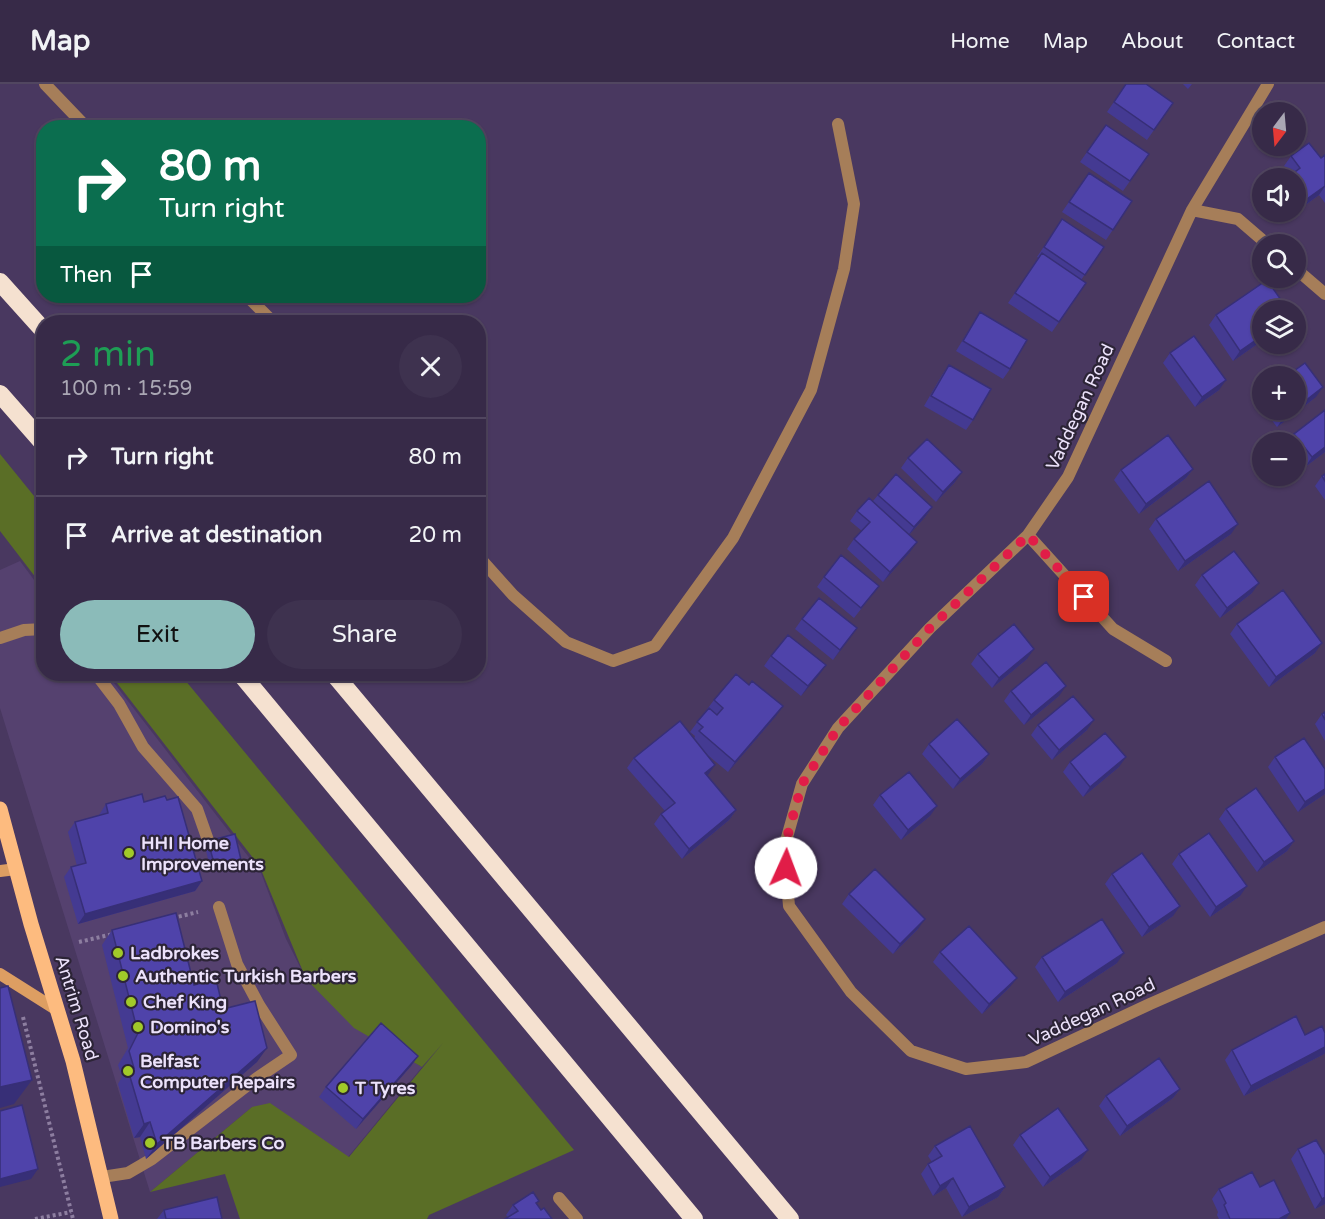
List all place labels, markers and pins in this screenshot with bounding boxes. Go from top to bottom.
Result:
pin [1058,571,1109,622]
place label: HHI Home Improvements [141,832,264,875]
marker: HHI Home Improvements [122,846,136,860]
place label: Ladbrokes [130,942,220,964]
marker: Ladbrokes [111,946,125,960]
place label: Authentic Turkish Barbers [135,965,357,987]
marker: Authentic Turkish Barbers [116,969,130,983]
place label: Chef King [143,991,227,1013]
marker: Chef King [124,995,138,1009]
place label: Domino's [150,1016,230,1038]
marker: Domino's [131,1020,145,1034]
place label: Belfast Computer Repairs [140,1050,295,1093]
marker: Belfast Computer Repairs [121,1064,135,1078]
place label: T Tyres [354,1077,416,1099]
marker: T Tyres [336,1081,350,1095]
place label: TB Barbers Co [161,1132,285,1154]
marker: TB Barbers Co [143,1136,157,1150]

